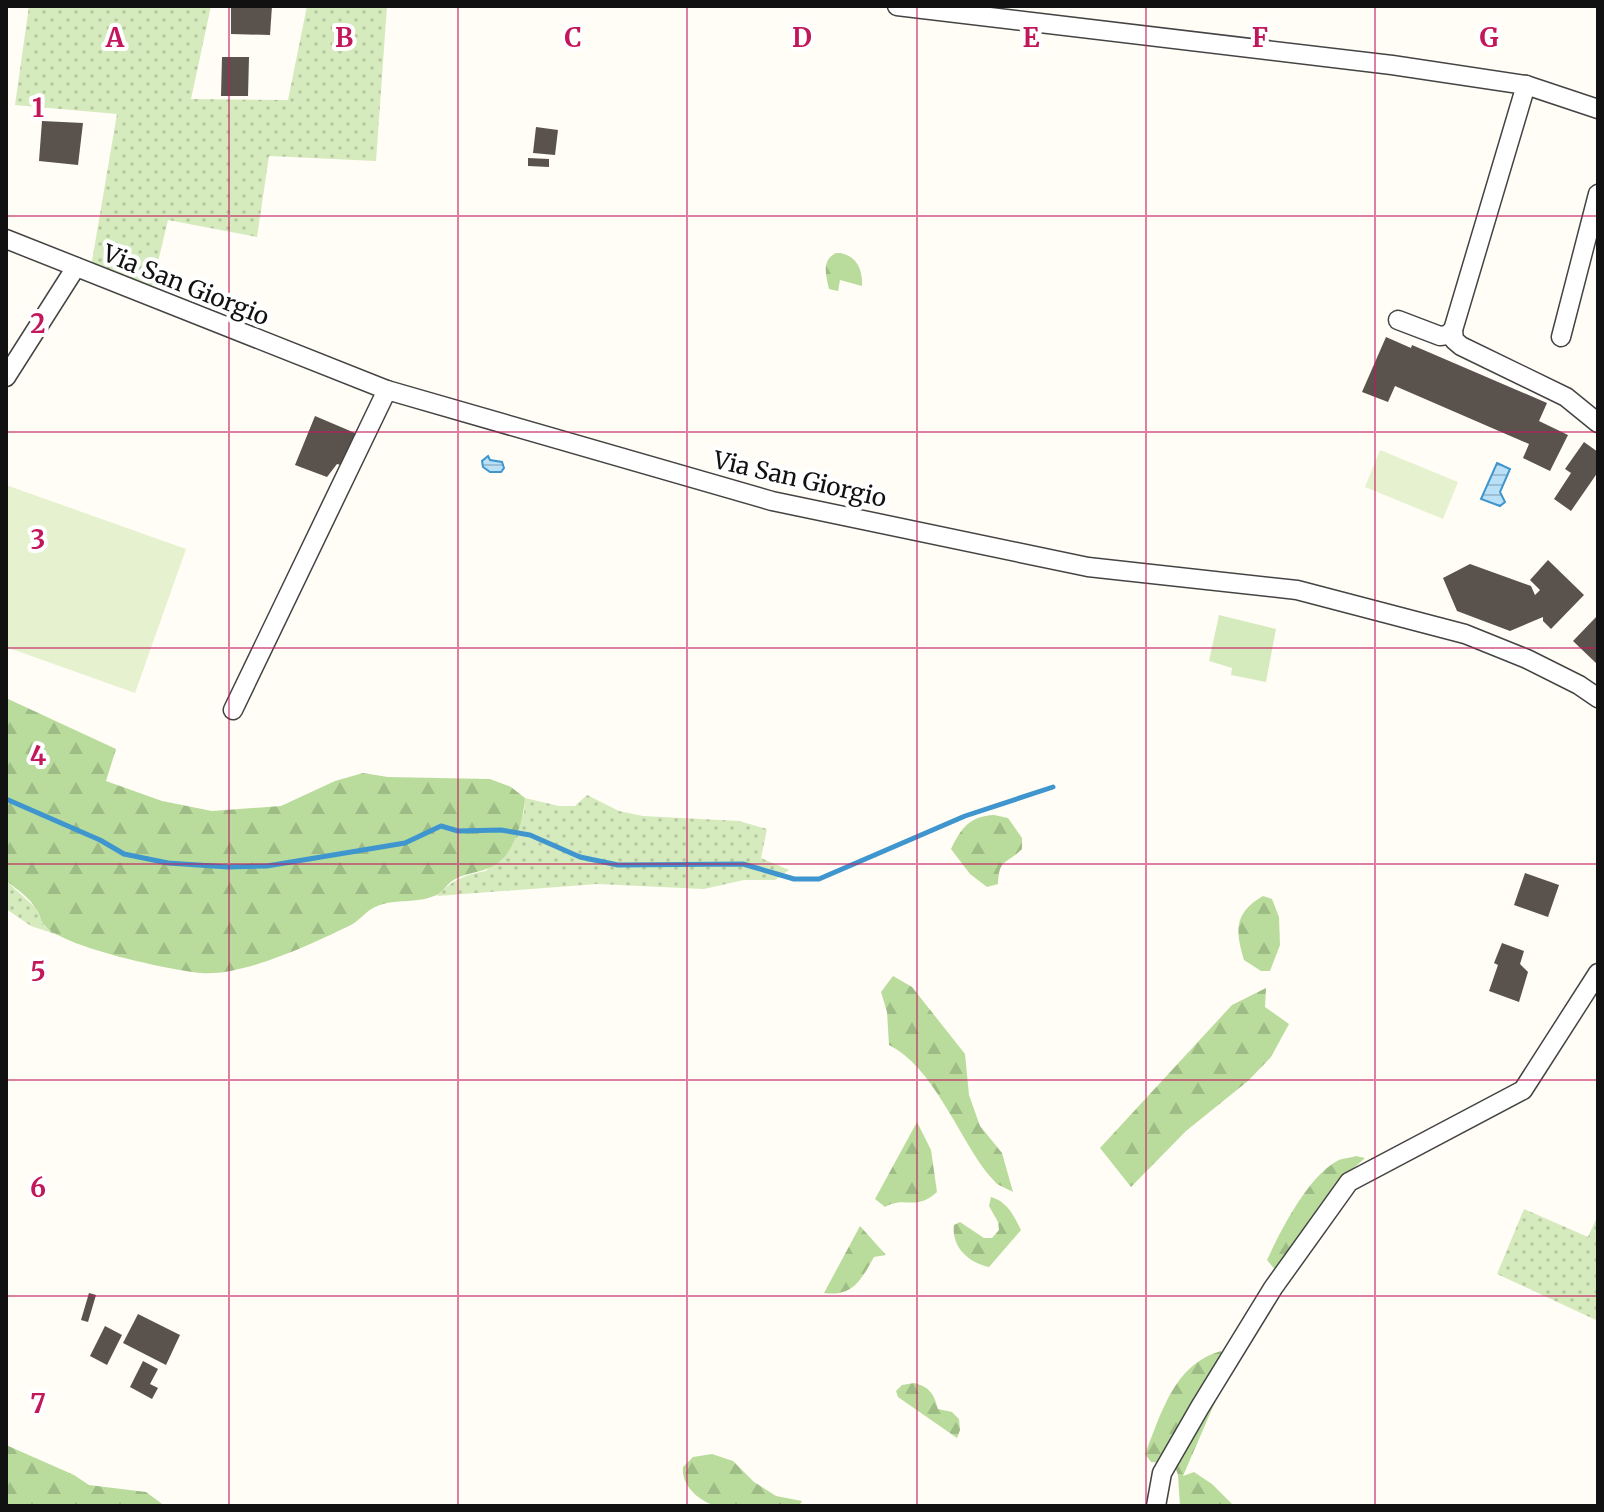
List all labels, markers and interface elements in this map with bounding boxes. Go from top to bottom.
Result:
text: A [105,21,125,54]
text: B [335,21,353,54]
text: C [564,21,582,54]
text: D [792,21,812,54]
text: E [1023,21,1040,54]
text: F [1252,21,1268,54]
text: G [1480,21,1499,54]
text: 1 [32,91,44,124]
street label: Via San Giorgio [97,237,274,332]
text: 2 [30,307,46,340]
street label: Via San Giorgio [710,444,890,514]
text: 3 [31,523,45,556]
text: 4 [30,739,47,772]
text: 5 [30,955,46,988]
text: 6 [30,1171,46,1204]
text: 7 [30,1387,46,1420]

